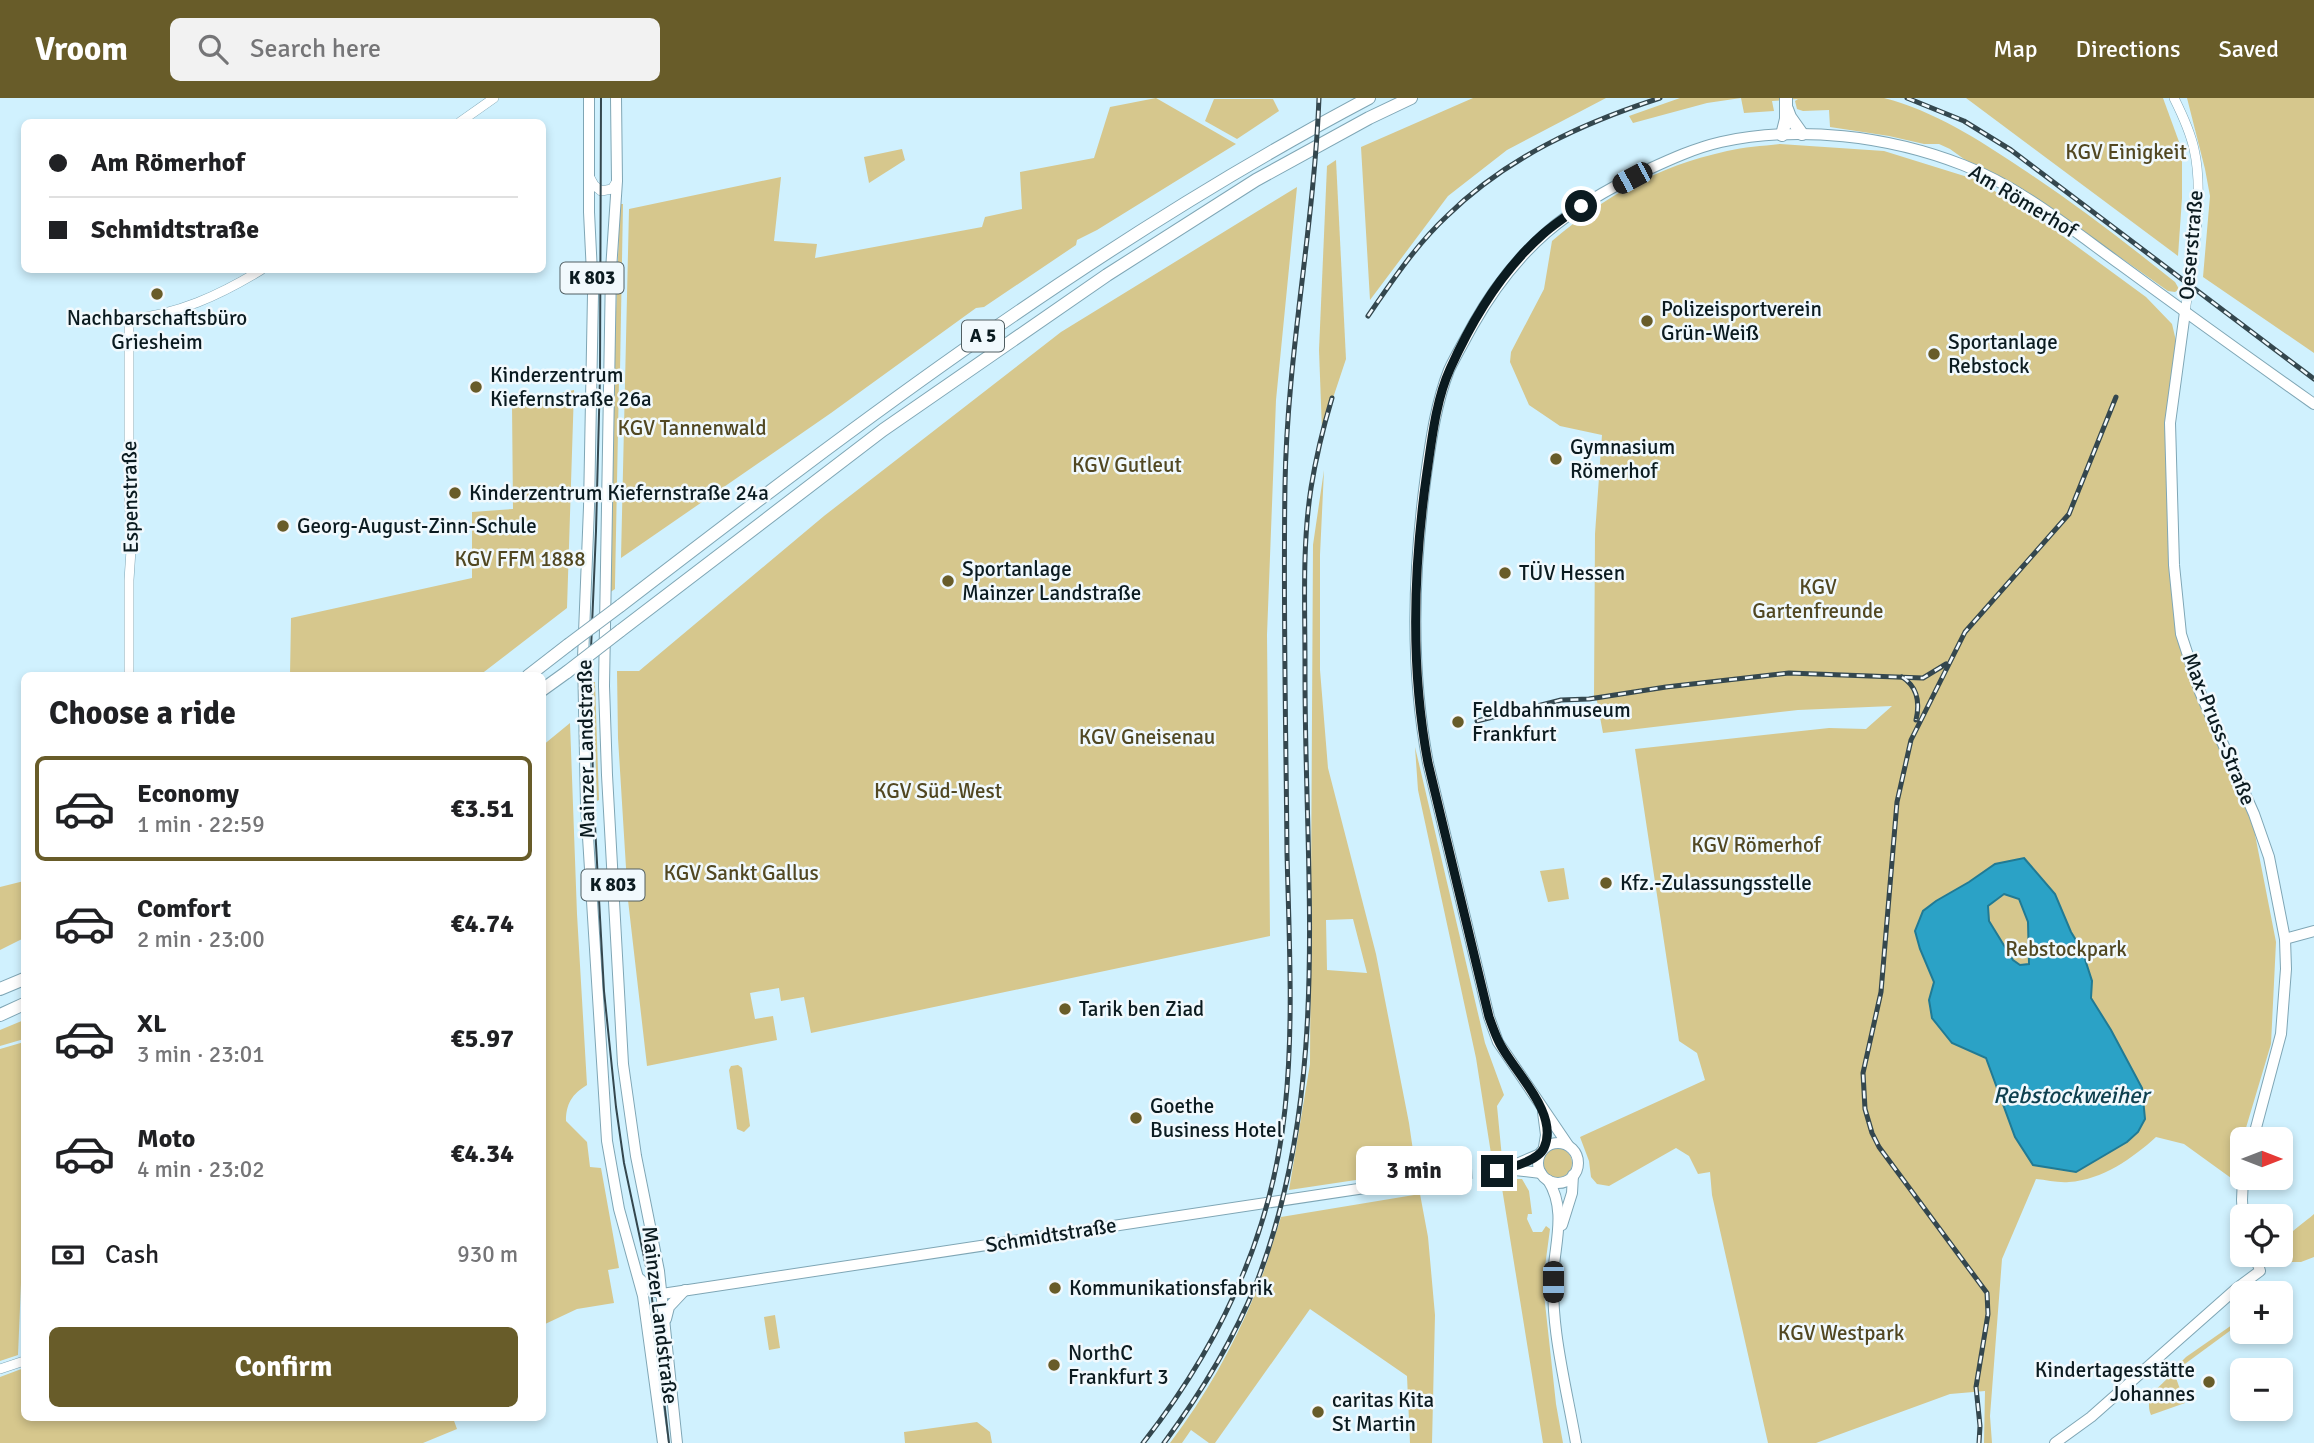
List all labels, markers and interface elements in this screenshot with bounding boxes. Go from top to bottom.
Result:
search box [170,18,660,81]
text: Vroom [35,29,128,70]
icon: search [194,30,232,68]
text: Search here [250,33,381,65]
text: Map [1993,34,2038,64]
text: Directions [2076,34,2181,64]
text: Saved [2219,34,2279,64]
park label: KGV Einigkeit [2065,139,2187,165]
text: Am Römerhof [91,147,245,179]
car [1609,159,1656,197]
street label: Am Römerhof [1964,159,2083,244]
street label: Oeserstraße [2173,189,2209,301]
route start [1565,190,1597,222]
text: Schmidtstraße [91,214,259,246]
road number: K 803 [560,262,624,294]
marker: Nachbarschaftsbüro Griesheim [149,286,165,302]
place label: Polizeisportverein Grün-Weiß [1661,296,1822,346]
place label: Nachbarschaftsbüro Griesheim [67,305,247,355]
marker: Polizeisportverein Grün-Weiß [1639,313,1655,329]
road number: A 5 [962,320,1004,352]
place label: Sportanlage Rebstock [1948,329,2058,379]
marker: Sportanlage Rebstock [1926,346,1942,362]
place label: Kinderzentrum Kiefernstraße 26a [490,362,652,412]
marker: Kinderzentrum Kiefernstraße 26a [468,379,484,395]
park label: KGV Tannenwald [617,415,767,441]
place label: Gymnasium Römerhof [1570,434,1675,484]
street label: Espenstraße [116,440,144,554]
marker: Gymnasium Römerhof [1548,451,1564,467]
park label: KGV Gutleut [1072,452,1182,478]
place label: Kinderzentrum Kiefernstraße 24a [469,480,769,506]
marker: Kinderzentrum Kiefernstraße 24a [447,485,463,501]
place label: Georg-August-Zinn-Schule [297,513,537,539]
marker: Georg-August-Zinn-Schule [275,518,291,534]
park label: KGV FFM 1888 [454,546,586,572]
place label: Sportanlage Mainzer Landstraße [962,556,1141,606]
place label: TÜV Hessen [1519,560,1625,586]
marker: TÜV Hessen [1497,565,1513,581]
marker: Sportanlage Mainzer Landstraße [940,573,956,589]
park label: KGV Gartenfreunde [1752,574,1884,624]
street label: Max-Pruss-Straße [2177,649,2261,809]
street label: Mainzer Landstraße [571,659,601,839]
text: Choose a ride [49,694,236,733]
place label: Feldbahnmuseum Frankfurt [1472,697,1631,747]
marker: Feldbahnmuseum Frankfurt [1450,714,1466,730]
park label: KGV Gneisenau [1079,724,1215,750]
icon: car [53,777,116,840]
text: Economy [137,778,239,810]
park label: KGV Süd-West [874,778,1002,804]
text: €3.51 [450,793,514,825]
text: 1 min · 22:59 [137,810,265,839]
park label: KGV Römerhof [1691,832,1822,858]
park label: KGV Sankt Gallus [663,860,819,886]
road number: K 803 [582,870,644,900]
place label: Kfz.-Zulassungsstelle [1620,870,1812,896]
marker: Kfz.-Zulassungsstelle [1598,875,1614,891]
icon: car [53,892,116,955]
text: Comfort [137,893,231,925]
text: €4.74 [450,908,514,940]
text: 2 min · 23:00 [137,925,265,954]
park label: Rebstockpark [2005,936,2127,962]
place label: Tarik ben Ziad [1079,996,1204,1022]
marker: Tarik ben Ziad [1057,1001,1073,1017]
icon: car [53,1007,116,1070]
text: XL [137,1008,167,1040]
text: €5.97 [450,1023,514,1055]
text: 3 min · 23:01 [137,1040,265,1069]
water label: Rebstockweiher [1993,1081,2153,1110]
place label: Goethe Business Hotel [1150,1093,1283,1143]
marker: Goethe Business Hotel [1128,1110,1144,1126]
icon: car [53,1122,116,1185]
text: Moto [137,1123,195,1155]
north arrow [2230,1127,2292,1190]
map controls [2230,1127,2293,1421]
text: €4.34 [450,1138,514,1170]
callout: 3 min [1357,1146,1472,1196]
text: 4 min · 23:02 [137,1155,265,1184]
route end [1481,1155,1513,1187]
text: 3 min [1386,1156,1442,1185]
button: locate [2230,1204,2293,1267]
street label: Schmidtstraße [984,1212,1118,1258]
street label: Mainzer Landstraße [636,1225,684,1405]
icon: cash [49,1236,87,1274]
text: Cash [105,1239,159,1271]
text: 930 m [457,1240,518,1269]
car [1543,1261,1564,1303]
place label: Kommunikationsfabrik [1069,1275,1273,1301]
marker: Kommunikationsfabrik [1047,1280,1063,1296]
button: + [2230,1281,2293,1344]
park label: KGV Westpark [1778,1320,1905,1346]
button: Confirm [49,1327,518,1407]
place label: NorthC Frankfurt 3 [1068,1340,1169,1390]
marker: NorthC Frankfurt 3 [1046,1357,1062,1373]
place label: Kindertagesstätte Johannes [2035,1357,2195,1407]
button: − [2230,1358,2293,1421]
marker: Kindertagesstätte Johannes [2201,1374,2217,1390]
place label: caritas Kita St Martin [1332,1387,1434,1437]
marker: caritas Kita St Martin [1310,1404,1326,1420]

